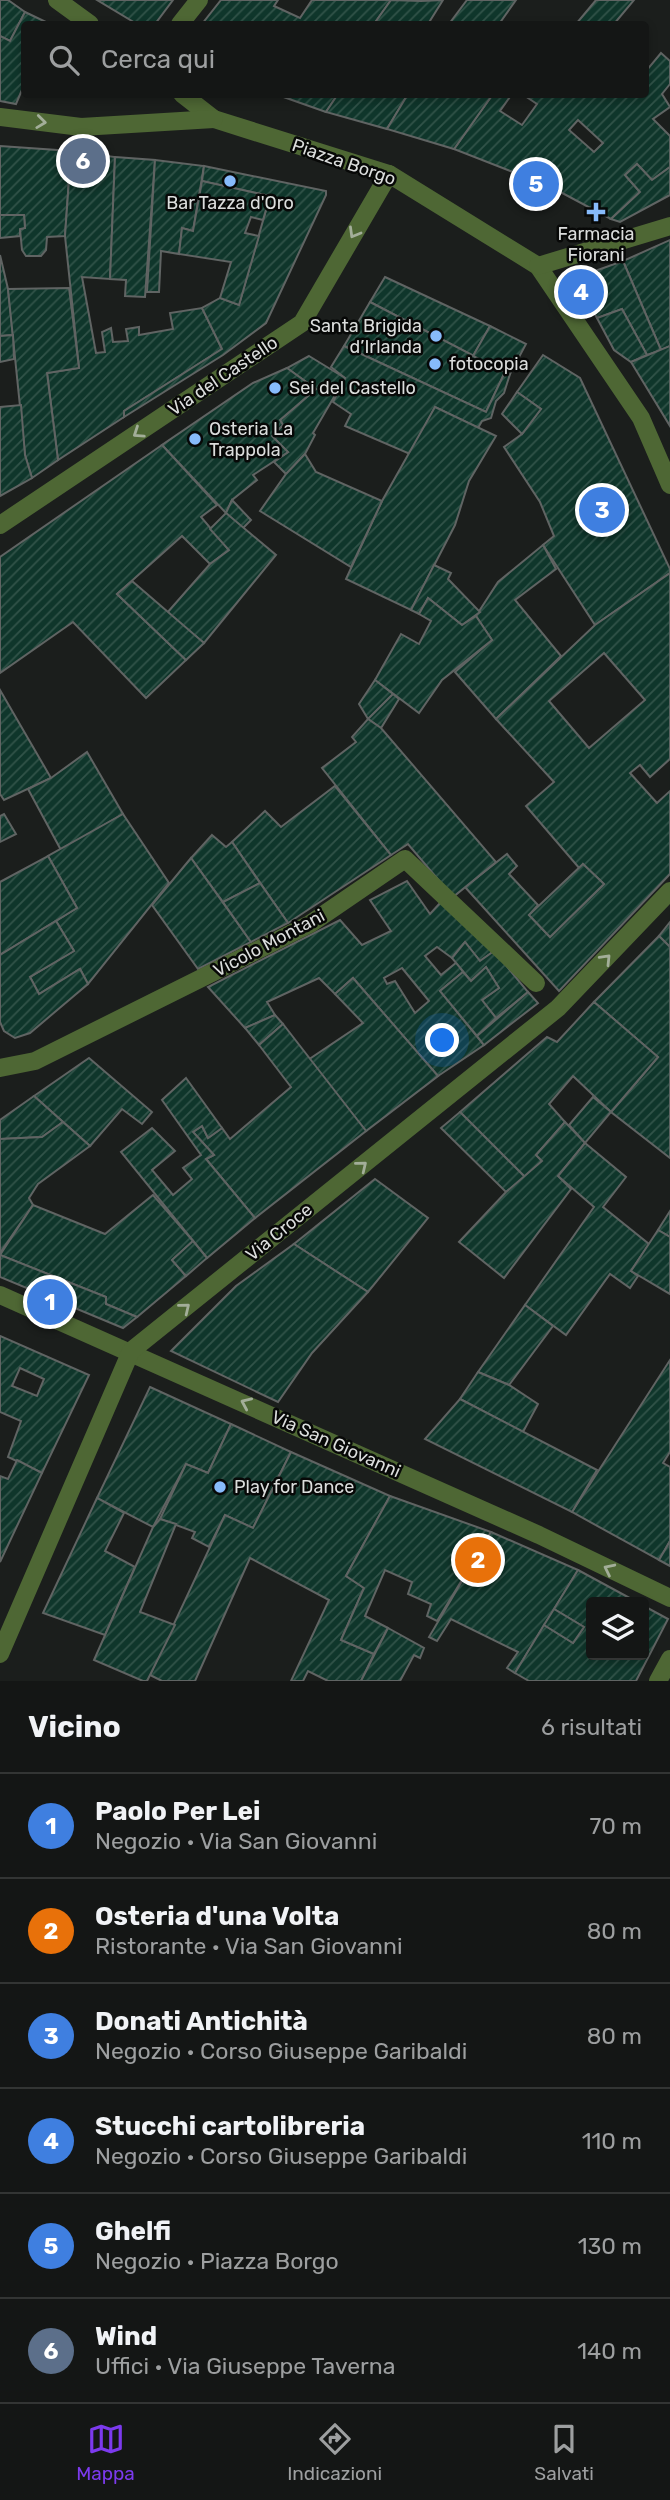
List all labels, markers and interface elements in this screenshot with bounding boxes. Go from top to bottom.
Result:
search box [21,21,649,98]
icon: search [45,41,83,79]
text: Cerca qui [101,44,215,75]
one-way arrow [35,114,46,129]
street label: Piazza Borgo [289,134,399,190]
pin: 6 [60,135,106,187]
pin: 5 [513,158,559,210]
marker: Bar Tazza d'Oro [222,173,238,189]
place label: Bar Tazza d'Oro [166,192,294,214]
marker: Farmacia Fiorani [588,204,604,220]
place label: Farmacia Fiorani [558,223,634,266]
one-way arrow [349,226,362,239]
pin: 4 [558,266,604,318]
place label: Santa Brigida d’Irlanda [310,315,422,358]
marker: Santa Brigida d’Irlanda [428,328,444,344]
street label: Via del Castello [164,331,282,421]
place label: fotocopia [449,353,529,375]
marker: fotocopia [427,356,443,372]
place label: Sei del Castello [289,377,416,399]
marker: Sei del Castello [267,380,283,396]
place label: Osteria La Trappola [209,418,293,461]
one-way arrow [133,424,146,437]
marker: Osteria La Trappola [187,431,203,447]
pin: 3 [579,484,625,536]
street label: Vicolo Montani [209,904,329,982]
one-way arrow [597,954,610,967]
your location [425,1023,459,1057]
one-way arrow [353,1162,366,1174]
street label: Via Croce [241,1198,317,1266]
pin: 1 [27,1276,73,1328]
one-way arrow [177,1304,189,1317]
one-way arrow [241,1397,253,1411]
street label: Via San Giovanni [268,1406,404,1482]
place label: Play for Dance [234,1476,354,1498]
marker: Play for Dance [212,1479,228,1495]
pin: 2 [455,1534,501,1586]
one-way arrow [604,1563,616,1577]
map controls [586,1597,649,1660]
button: layers [586,1597,649,1660]
text: Vicino [28,1709,121,1745]
text: 6 risultati [541,1713,642,1741]
text: Paolo Per Lei [95,1796,260,1827]
text: 1 [45,1812,57,1840]
text: 70 m [590,1812,642,1840]
text: Negozio · Via San Giovanni [95,1827,377,1855]
text: Osteria d'una Volta [95,1901,339,1932]
text: 2 [44,1917,58,1945]
text: 80 m [587,1917,642,1945]
text: Ristorante · Via San Giovanni [95,1932,403,1960]
text: Donati Antichità [95,2006,308,2037]
text: 3 [43,2022,59,2050]
text: 80 m [587,2022,642,2050]
text: Negozio · Corso Giuseppe Garibaldi [95,2037,467,2065]
text: Stucchi cartolibreria [95,2111,365,2142]
text: 4 [43,2127,59,2155]
text: 110 m [582,2127,642,2155]
text: Negozio · Corso Giuseppe Garibaldi [95,2142,467,2170]
text: Ghelfi [95,2216,171,2247]
text: 5 [44,2232,58,2260]
text: 130 m [578,2232,642,2260]
text: Negozio · Piazza Borgo [95,2247,339,2275]
text: Wind [95,2321,157,2352]
text: 6 [44,2337,58,2365]
text: 140 m [577,2337,642,2365]
text: Uffici · Via Giuseppe Taverna [95,2352,395,2380]
tab: Mappa [76,2420,135,2485]
tab: Indicazioni [287,2420,382,2485]
tab: Salvati [534,2420,594,2485]

